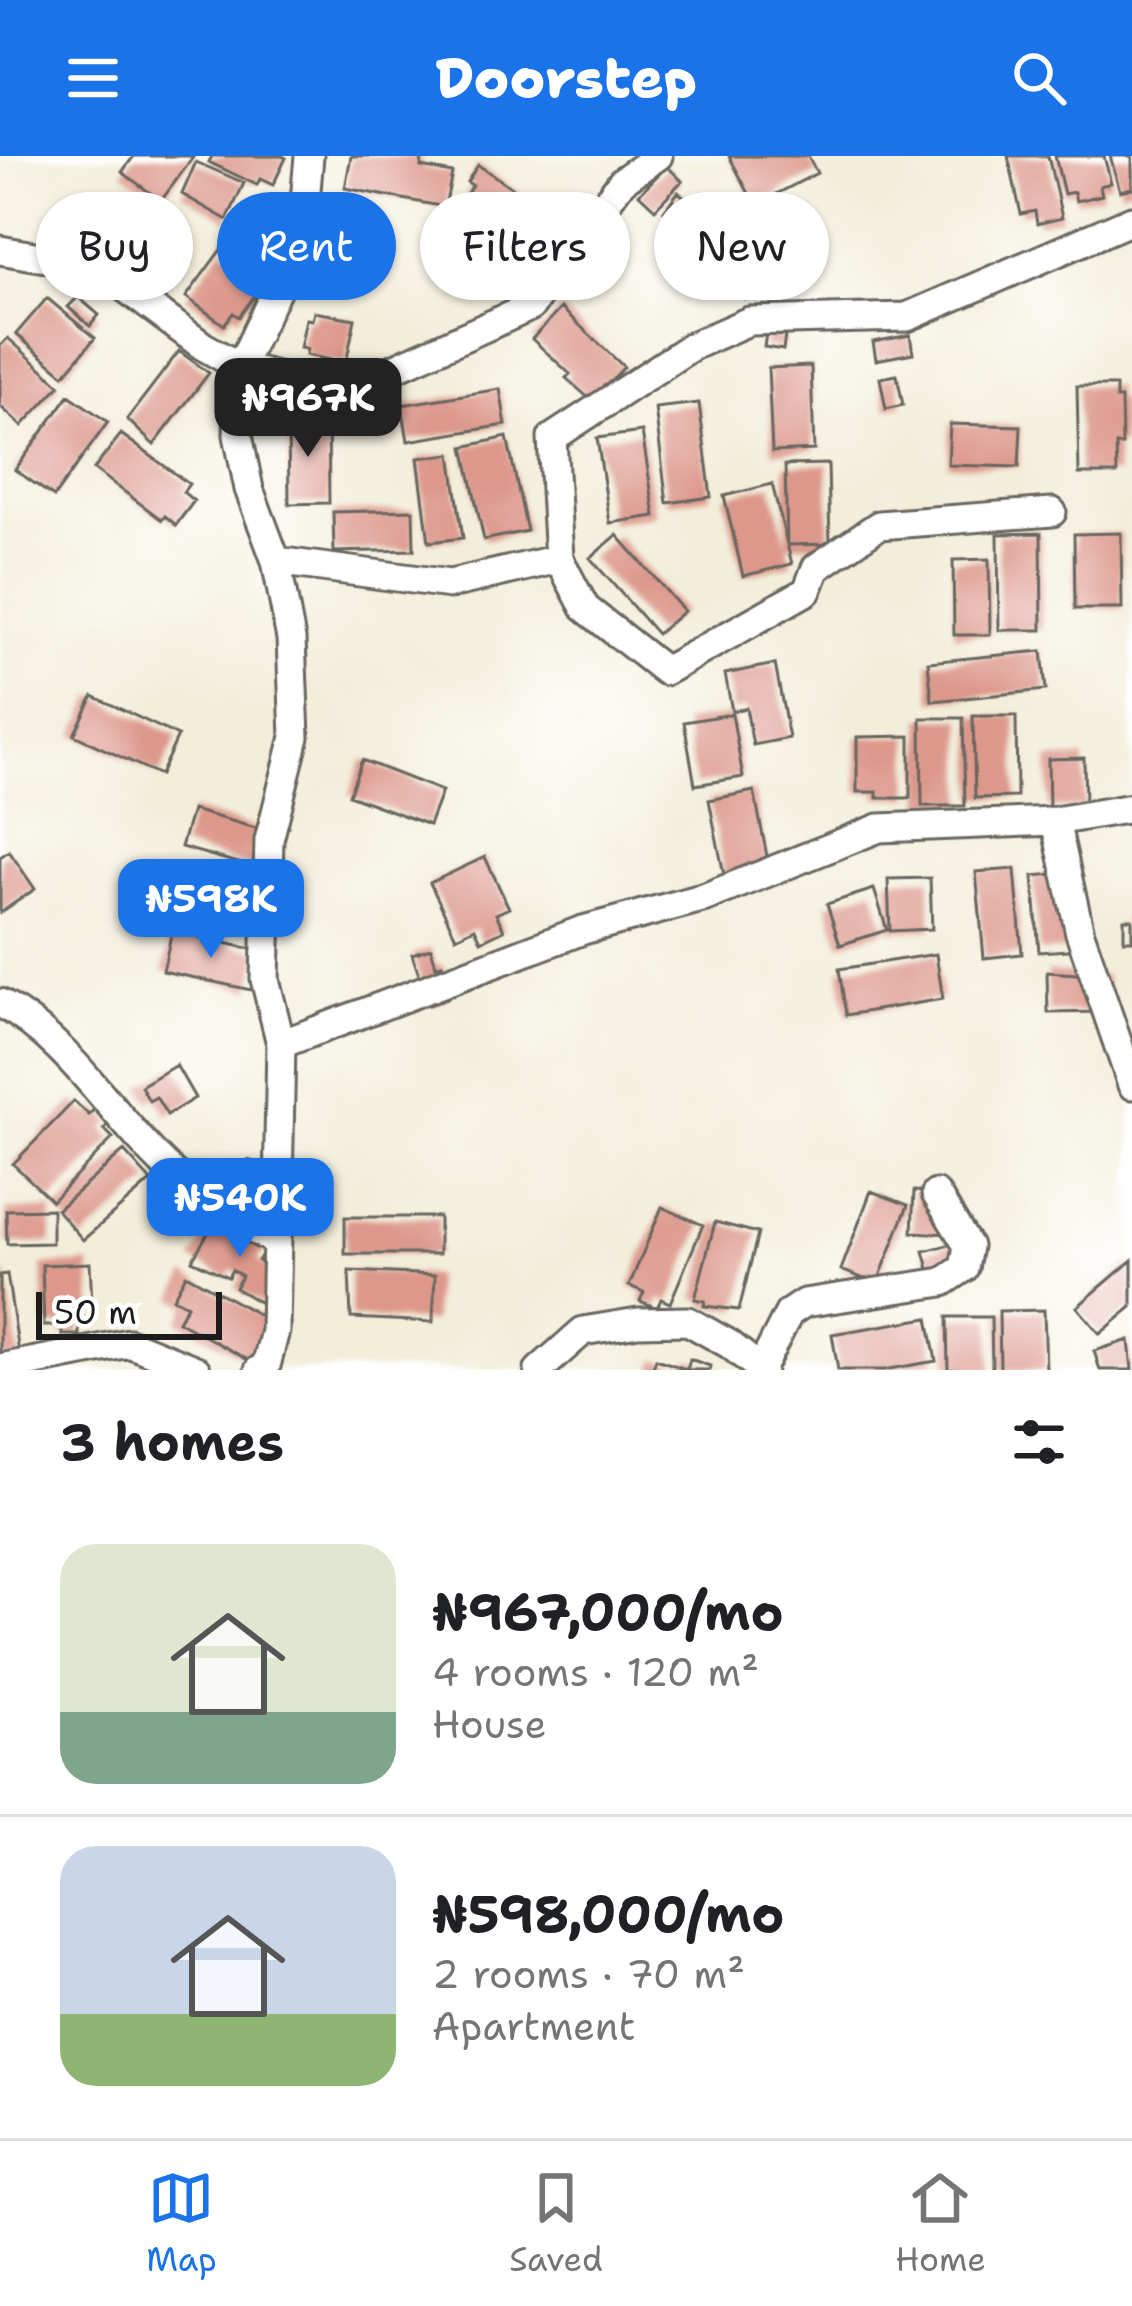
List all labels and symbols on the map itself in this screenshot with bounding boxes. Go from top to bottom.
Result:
pin: ₦967K [224,358,392,460]
pin: ₦598K [127,859,295,961]
pin: ₦540K [156,1158,324,1260]
scale bar [36,1286,222,1339]

